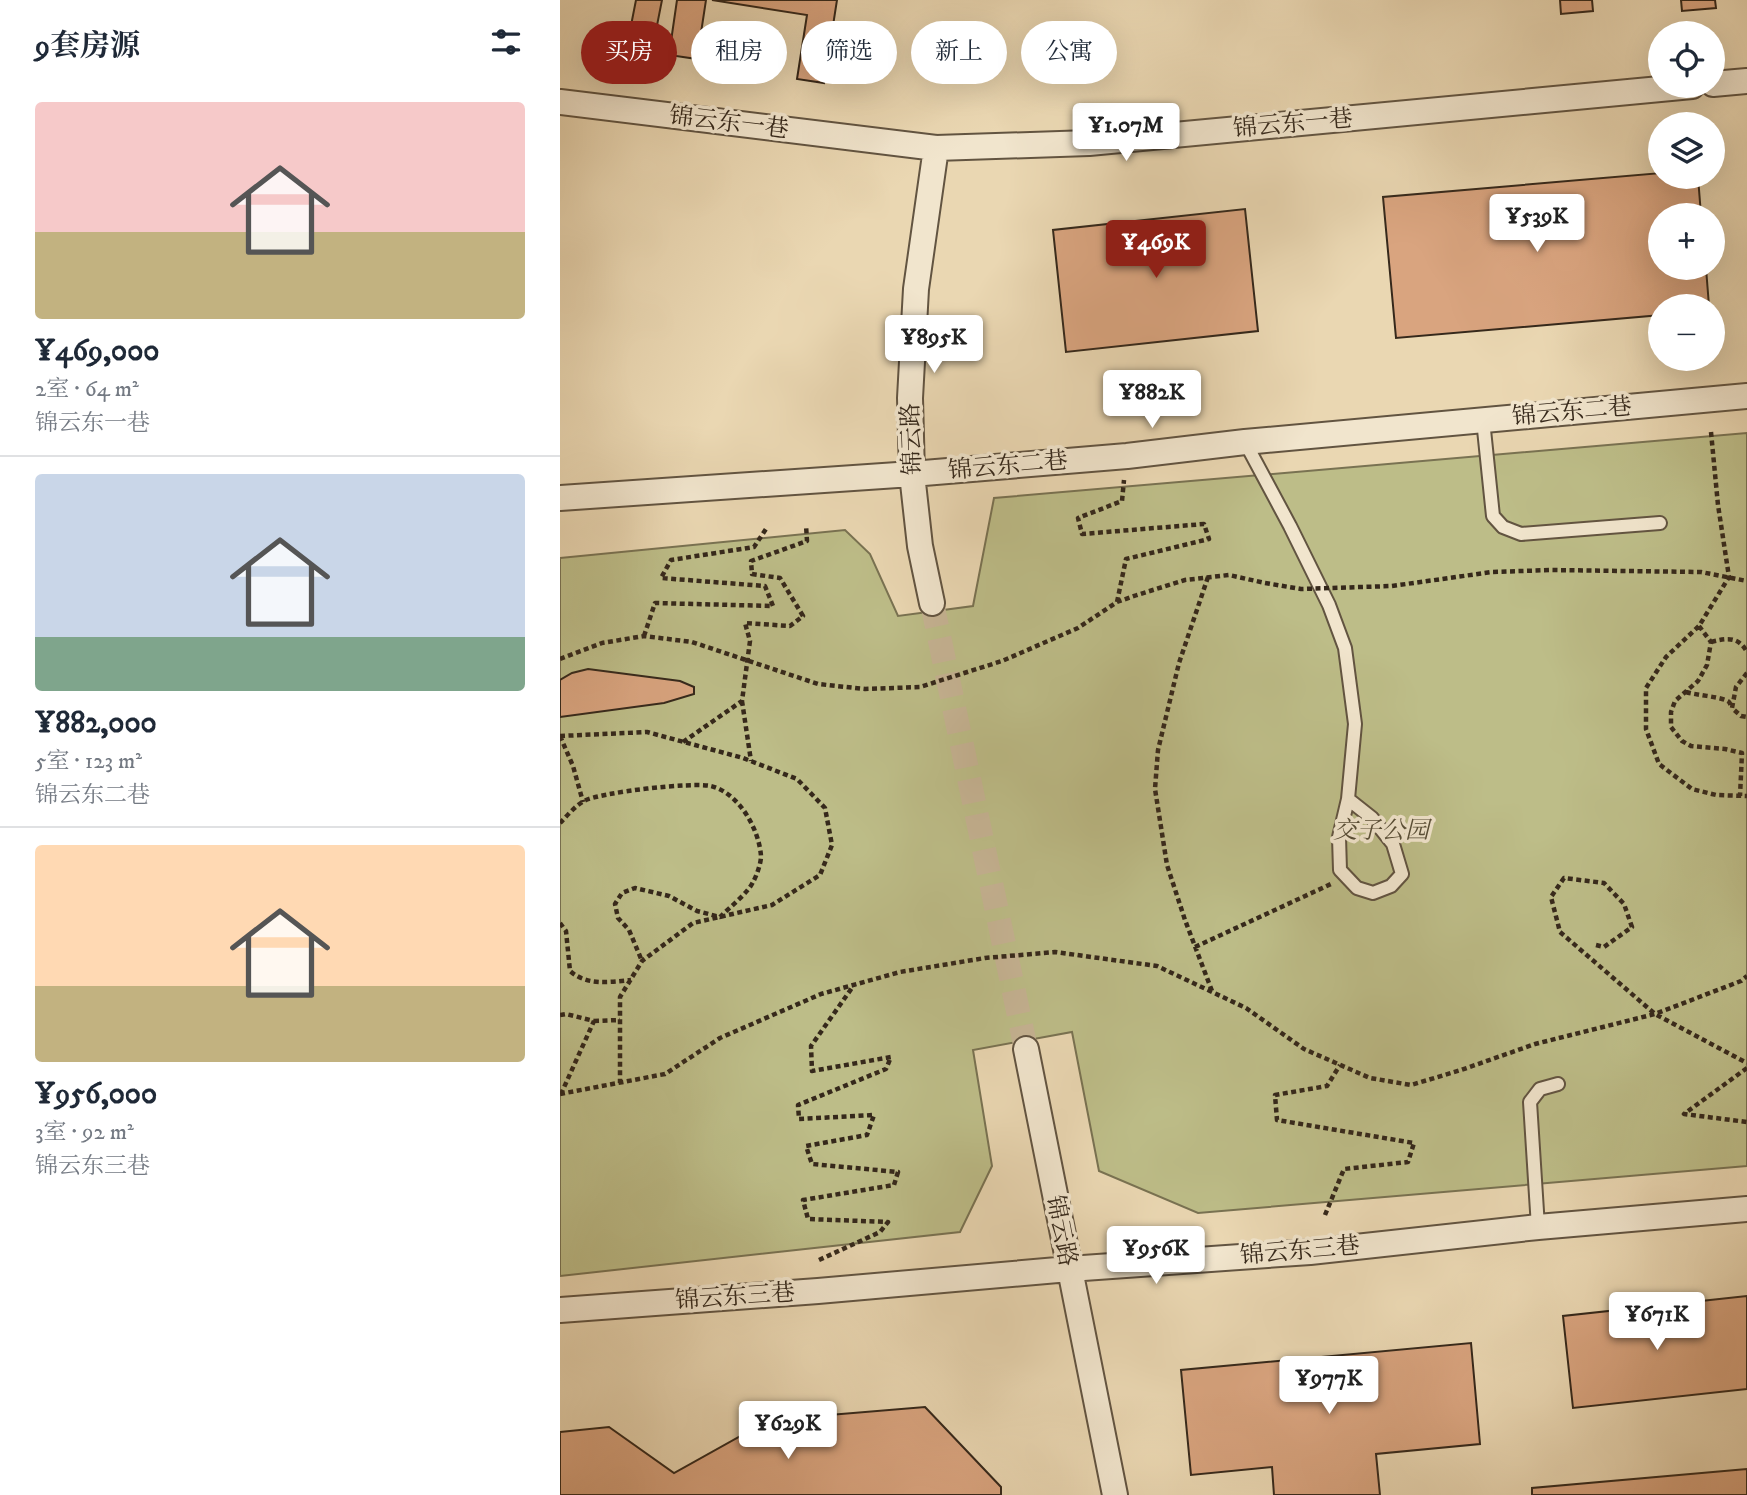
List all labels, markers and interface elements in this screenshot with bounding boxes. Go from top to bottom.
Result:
chip: 买房 [581,21,677,84]
chip: 租房 [691,21,787,84]
chip: 筛选 [801,21,897,84]
chip: 新上 [911,21,1007,84]
chip: 公寓 [1021,21,1117,84]
map controls [1648,21,1725,371]
button: locate [1648,21,1725,98]
icon: filters [487,23,525,61]
text: 9套房源 [35,28,140,65]
street label: 锦云东一巷 [668,101,790,145]
pin: ¥1.07M [1069,104,1183,163]
street label: 锦云东一巷 [1232,104,1354,144]
text: ¥1.07M [1089,111,1163,140]
button: layers [1648,112,1725,189]
icon: home [217,147,343,273]
pin: ¥539K [1488,194,1586,254]
text: ¥539K [1505,202,1569,231]
button: + [1648,203,1725,280]
pin: ¥469K [1107,220,1205,280]
text: ¥469K [1122,228,1190,257]
button: − [1648,294,1725,371]
pin: ¥895K [885,316,983,375]
text: ¥895K [901,323,967,352]
text: ¥469,000 [35,333,160,370]
pin: ¥882K [1103,370,1201,430]
text: 2室 · 64 m² [35,375,139,404]
text: ¥882K [1119,378,1185,407]
street label: 锦云东二巷 [1511,392,1633,432]
street label: 锦云路 [896,402,928,476]
text: 锦云东一巷 [35,409,150,438]
street label: 锦云东二巷 [947,446,1069,486]
icon: home [217,519,343,645]
text: ¥882,000 [35,705,157,742]
text: 5室 · 123 m² [35,747,142,776]
text: 锦云东二巷 [35,781,150,810]
park label: 交子公园 [1333,816,1433,846]
icon: home [217,890,343,1016]
text: ¥956,000 [35,1076,157,1113]
text: 3室 · 92 m² [35,1118,134,1147]
text: 锦云东三巷 [35,1152,150,1181]
street label: 锦云路 [1039,1193,1083,1269]
pin: ¥956K [1107,1226,1205,1286]
street label: 锦云东三巷 [1239,1231,1361,1271]
text: ¥956K [1123,1234,1189,1263]
street label: 锦云东三巷 [674,1278,796,1316]
pin: ¥671K [1608,1292,1706,1352]
text: ¥671K [1625,1300,1689,1329]
pin: ¥977K [1280,1356,1378,1416]
text: ¥977K [1295,1364,1363,1393]
pin: ¥629K [739,1402,837,1461]
text: ¥629K [755,1409,821,1438]

